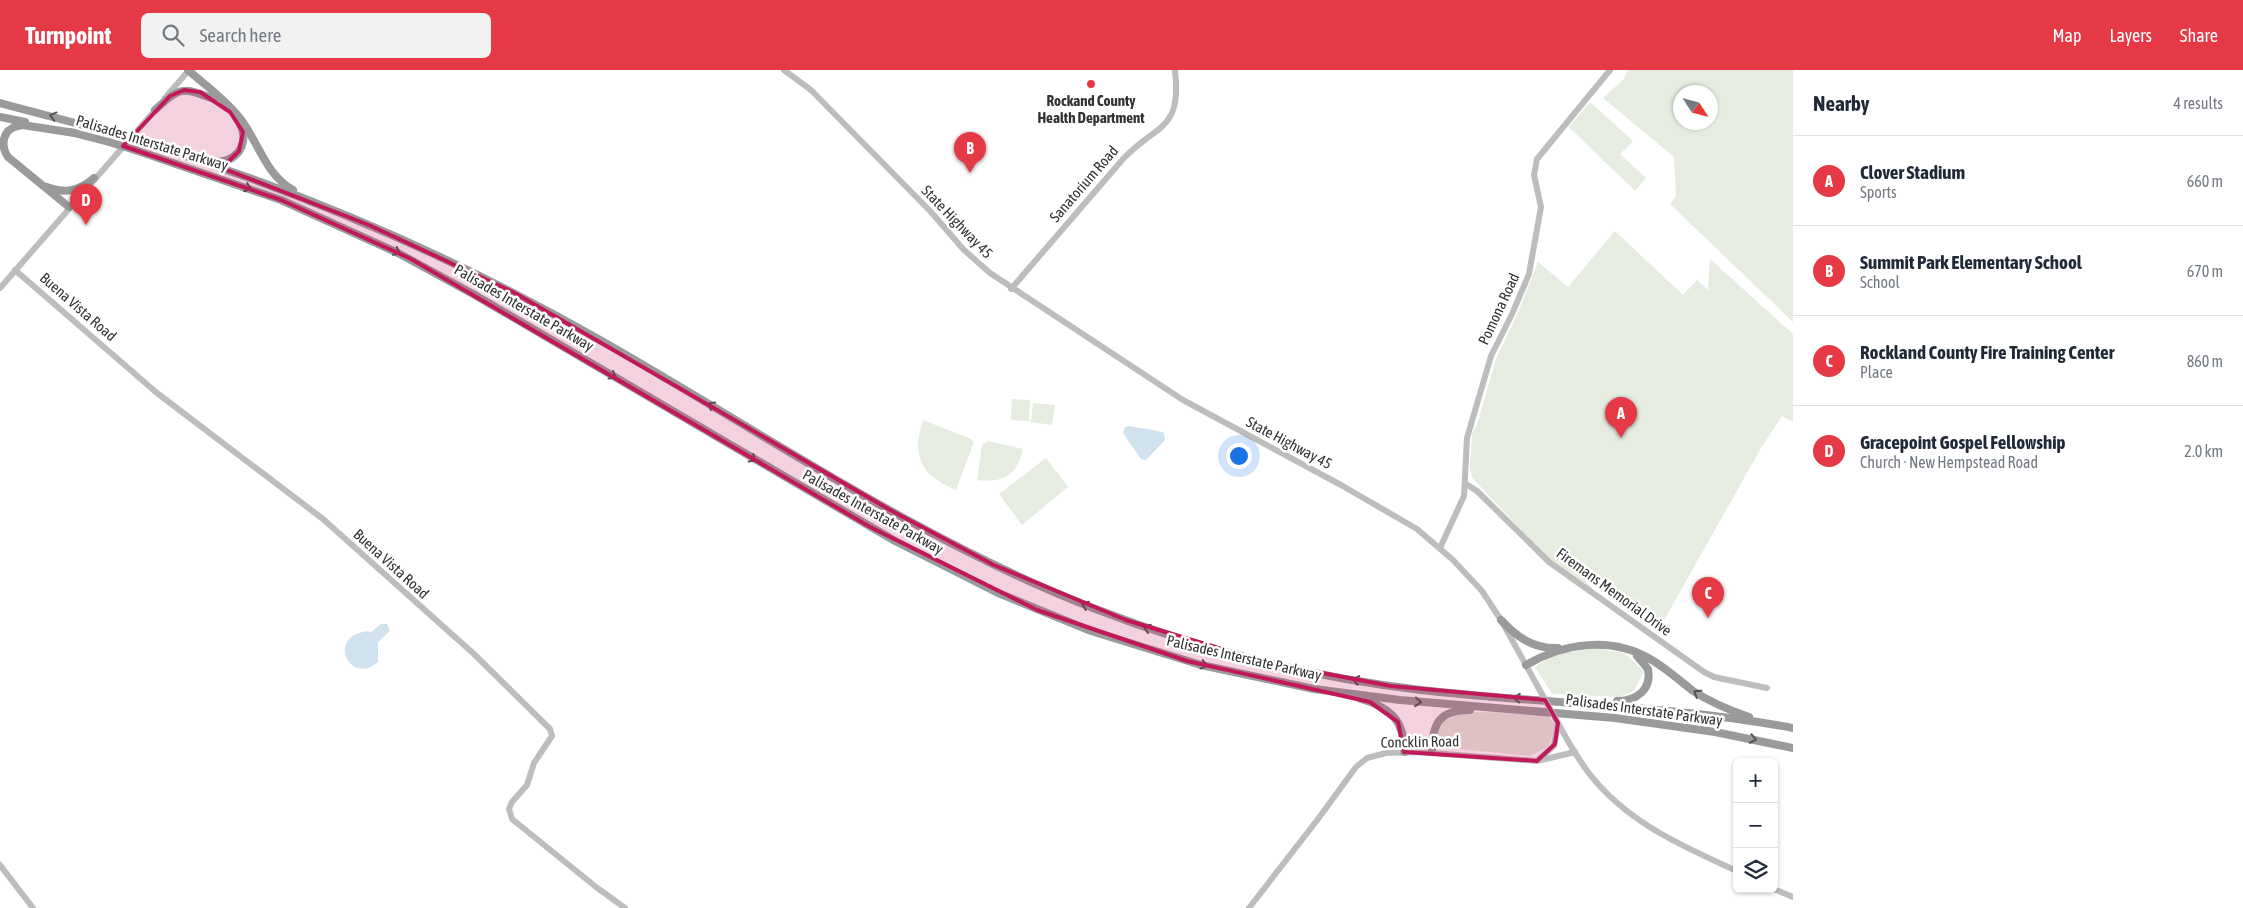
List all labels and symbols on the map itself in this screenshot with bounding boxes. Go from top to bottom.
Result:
marker: Rockand County Health Department [1085,78,1097,90]
north arrow [1673,85,1718,130]
place label: Rockand County Health Department [1037,92,1145,126]
one-way arrow [48,111,57,122]
street label: Palisades Interstate Parkway [74,111,230,174]
pin: B [954,132,986,173]
street label: Sanatorium Road [1046,142,1121,225]
one-way arrow [243,182,251,192]
street label: State Highway 45 [918,182,996,262]
pin: D [70,184,102,225]
one-way arrow [391,246,400,256]
street label: Palisades Interstate Parkway [452,261,597,354]
street label: Buena Vista Road [37,269,120,344]
street label: Pomona Road [1475,270,1523,347]
one-way arrow [608,370,617,380]
pin: A [1605,397,1637,438]
one-way arrow [707,401,716,411]
street label: State Highway 45 [1243,413,1335,472]
your location [1226,443,1252,469]
one-way arrow [748,453,757,463]
street label: Palisades Interstate Parkway [800,466,947,557]
street label: Buena Vista Road [350,525,433,602]
street label: Firemans Memorial Drive [1554,544,1675,639]
pin: C [1692,577,1724,618]
one-way arrow [1081,601,1090,611]
one-way arrow [1144,623,1152,633]
street label: Palisades Interstate Parkway [1165,631,1323,684]
one-way arrow [1199,660,1207,670]
one-way arrow [1351,676,1360,686]
street label: Palisades Interstate Parkway [1565,690,1724,729]
one-way arrow [1693,690,1703,699]
one-way arrow [1513,693,1521,704]
one-way arrow [1414,696,1422,707]
street label: Concklin Road [1381,732,1459,751]
one-way arrow [1749,734,1757,744]

